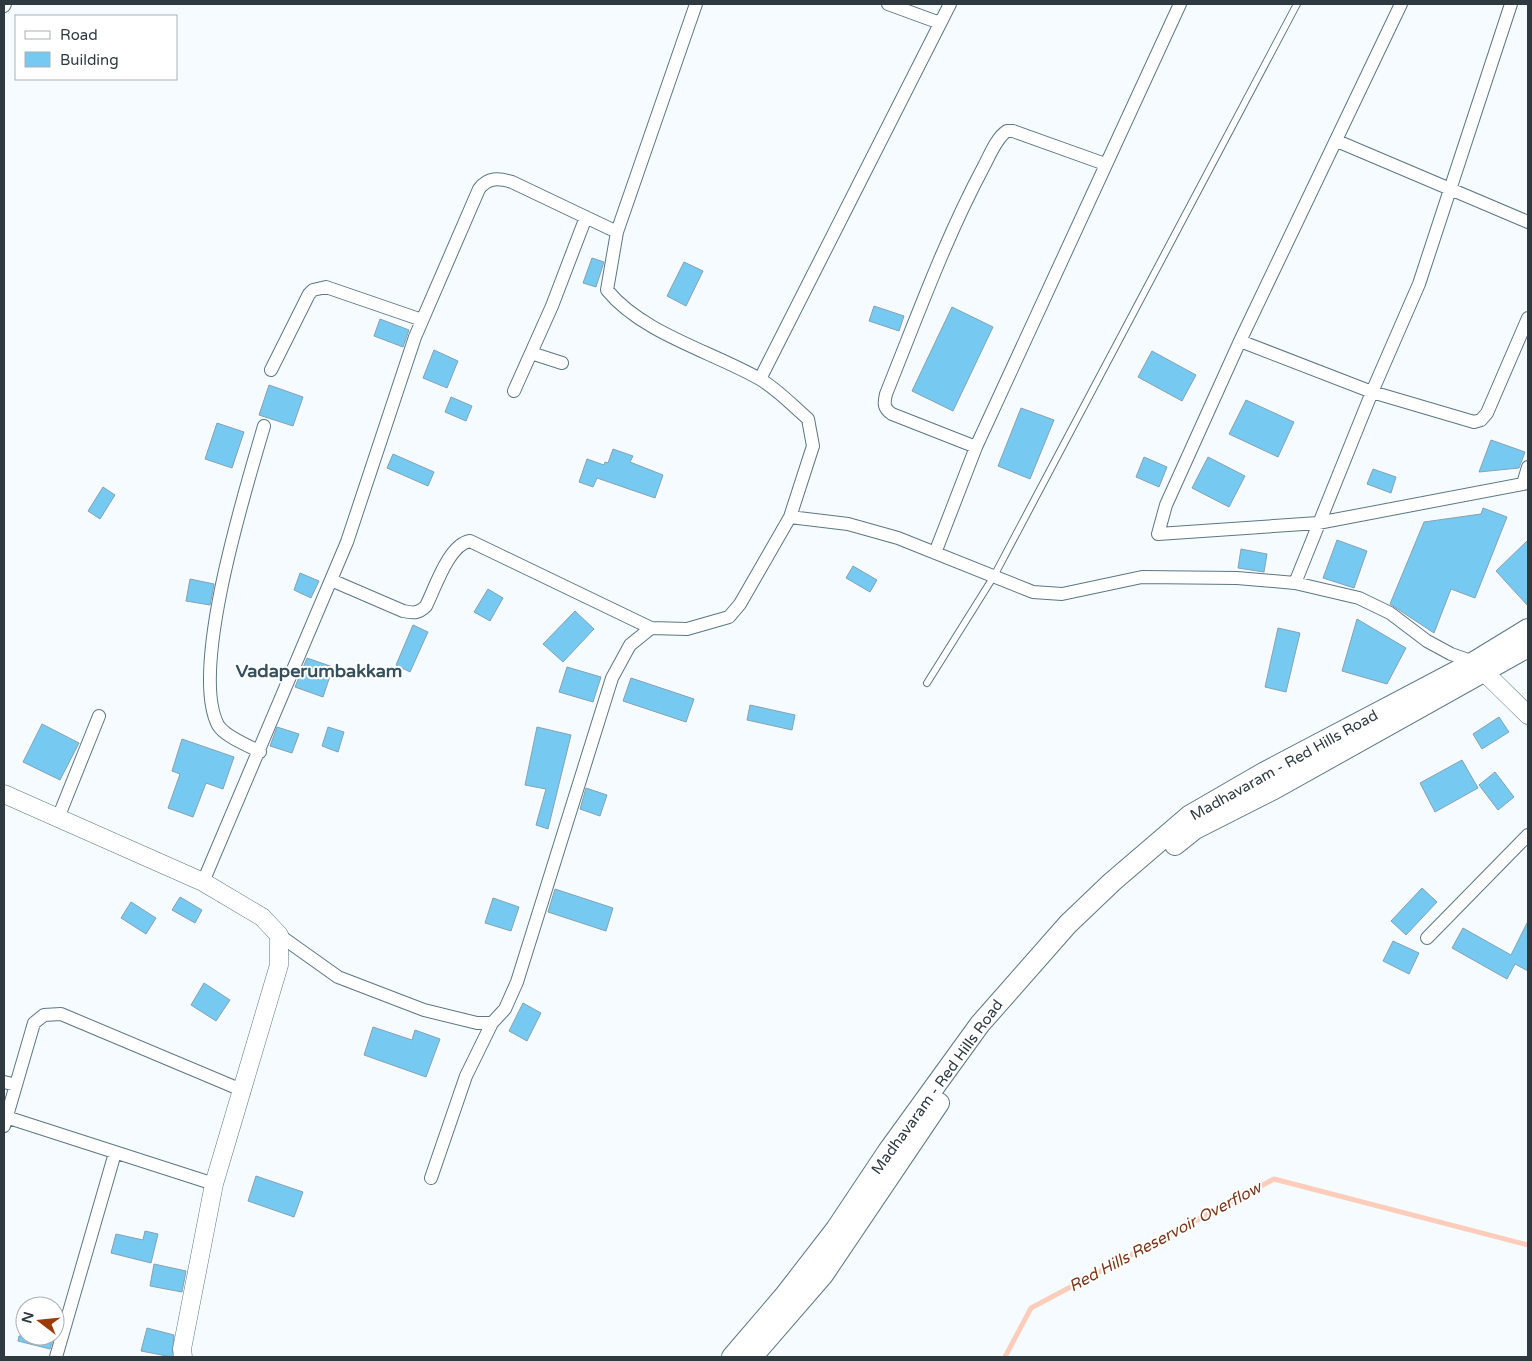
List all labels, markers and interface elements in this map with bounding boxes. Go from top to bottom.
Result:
legend [15,15,178,80]
text: Road [60,26,98,44]
text: Building [60,51,119,69]
district label: Vadaperumbakkam [236,660,402,682]
street label: Madhavaram - Red Hills Road [1187,706,1381,824]
street label: Madhavaram - Red Hills Road [868,996,1006,1178]
water label: Red Hills Reservoir Overflow [1065,1177,1267,1296]
north arrow [15,1296,65,1346]
text: N [18,1310,38,1325]

